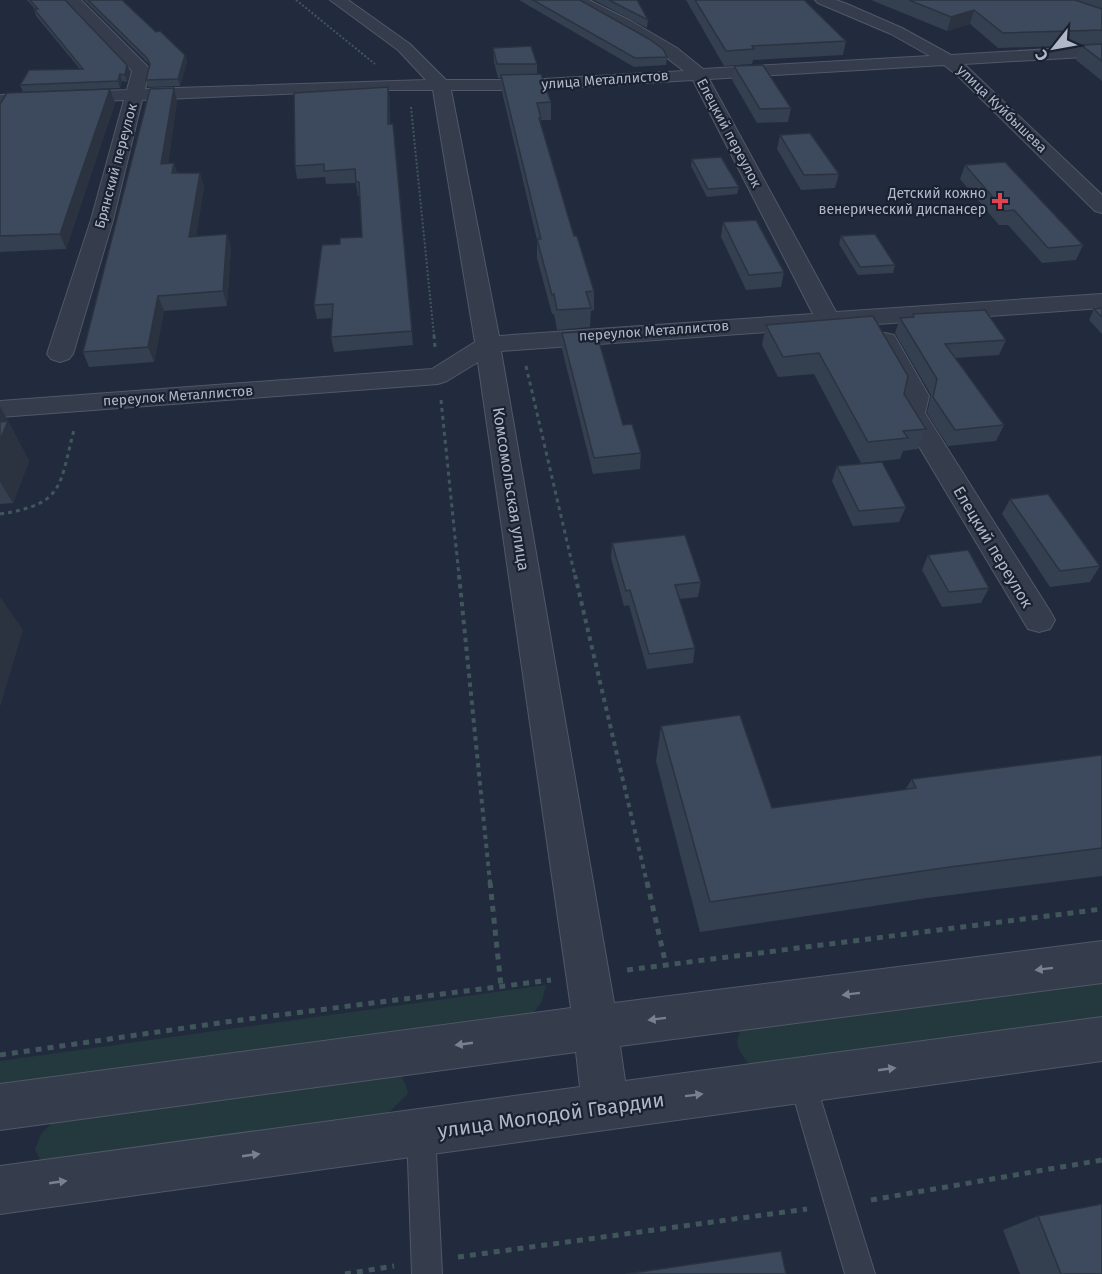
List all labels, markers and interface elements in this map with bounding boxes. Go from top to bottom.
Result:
north arrow [1024,18,1084,78]
text: С [1031,46,1052,64]
street label: улица Куйбышева [953,62,1051,156]
street label: улица Металлистов [541,67,669,93]
street label: Елецкий переулок [693,76,765,191]
street label: Брянский переулок [91,101,141,230]
place label: Детский кожно венерический диспансер [819,185,986,218]
marker: Детский кожно венерический диспансер [991,192,1009,210]
street label: переулок Металлистов [578,317,730,345]
street label: переулок Металлистов [102,382,254,410]
street label: Комсомольская улица [489,406,533,572]
street label: Елецкий переулок [949,483,1037,612]
one-way arrow [1034,965,1053,974]
one-way arrow [841,989,860,999]
one-way arrow [648,1014,667,1024]
one-way arrow [454,1040,473,1049]
one-way arrow [878,1065,897,1074]
street label: улица Молодой Гвардии [436,1087,666,1143]
one-way arrow [685,1091,704,1100]
one-way arrow [242,1151,261,1160]
one-way arrow [49,1177,68,1186]

